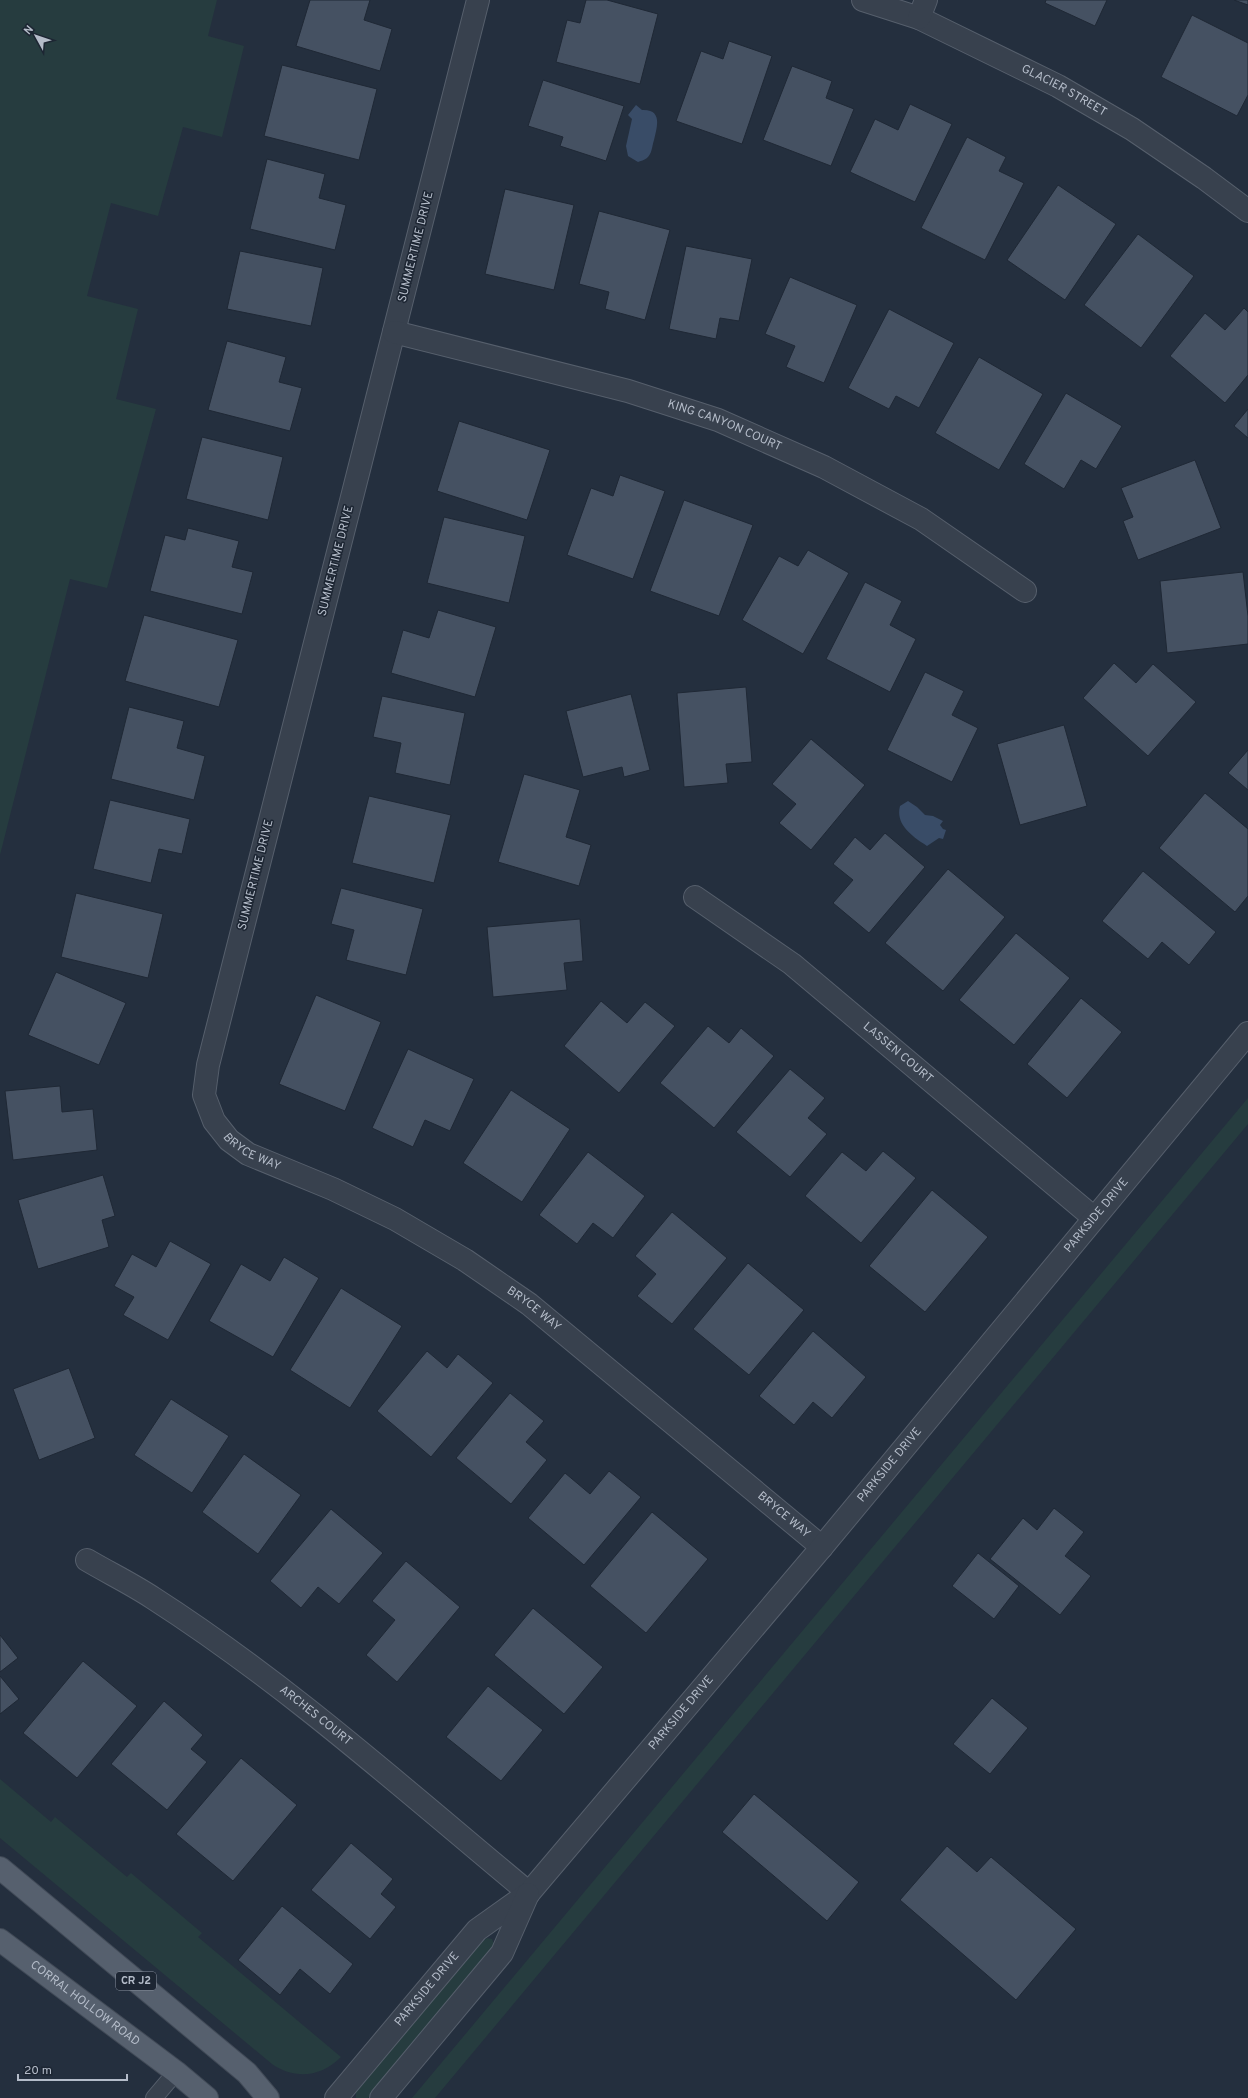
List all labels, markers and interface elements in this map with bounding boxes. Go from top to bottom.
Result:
north arrow [16,16,56,56]
text: N [21,23,37,38]
street label: GLACIER STREET [1019,61,1110,121]
street label: SUMMERTIME DRIVE [394,190,438,304]
street label: KING CANYON COURT [665,396,784,455]
street label: SUMMERTIME DRIVE [314,504,358,618]
street label: SUMMERTIME DRIVE [234,818,278,932]
street label: LASSEN COURT [859,1019,936,1087]
street label: BRYCE WAY [219,1130,283,1175]
street label: PARKSIDE DRIVE [1061,1175,1132,1256]
street label: BRYCE WAY [503,1283,564,1335]
street label: PARKSIDE DRIVE [854,1424,926,1506]
street label: BRYCE WAY [754,1488,814,1542]
street label: PARKSIDE DRIVE [645,1672,718,1754]
street label: ARCHES COURT [276,1682,355,1750]
street label: PARKSIDE DRIVE [391,1949,463,2030]
street label: CORRAL HOLLOW ROAD [27,1957,143,2050]
road number: CR J2 [116,1972,156,1990]
scale bar [18,2056,127,2082]
text: 20 m [24,2063,52,2079]

